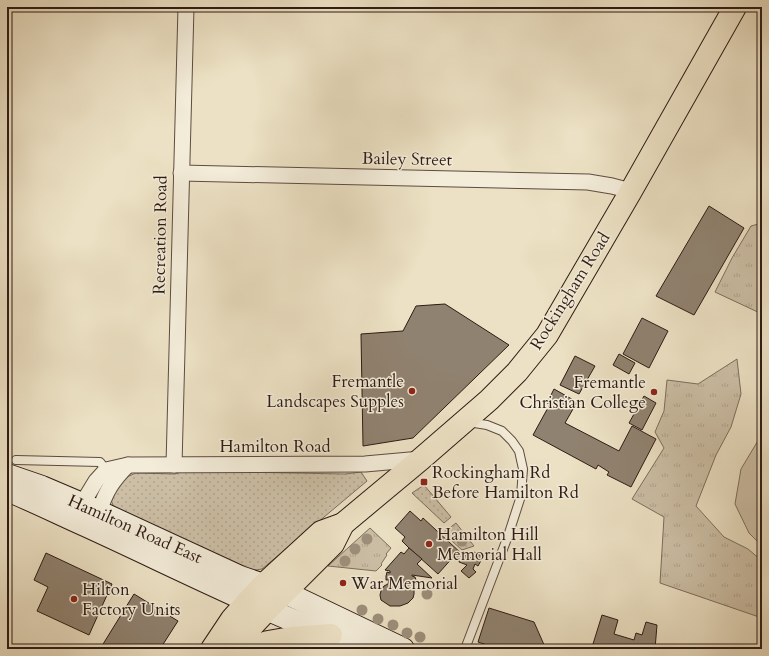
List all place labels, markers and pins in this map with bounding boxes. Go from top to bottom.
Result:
place label: Fremantle Landscapes Supples [266,370,404,413]
place label: Fremantle Christian College [519,371,646,414]
marker: Fremantle Landscapes Supples [407,386,417,396]
marker: Fremantle Christian College [649,387,659,397]
place label: Rockingham Rd Before Hamilton Rd [432,461,579,504]
marker: Rockingham Rd Before Hamilton Rd [419,477,429,487]
place label: Hamilton Hill Memorial Hall [437,523,542,566]
marker: Hamilton Hill Memorial Hall [424,539,434,549]
place label: War Memorial [350,572,459,595]
place label: Hilton Factory Units [82,578,181,621]
marker: War Memorial [338,578,348,588]
marker: Hilton Factory Units [69,594,79,604]

